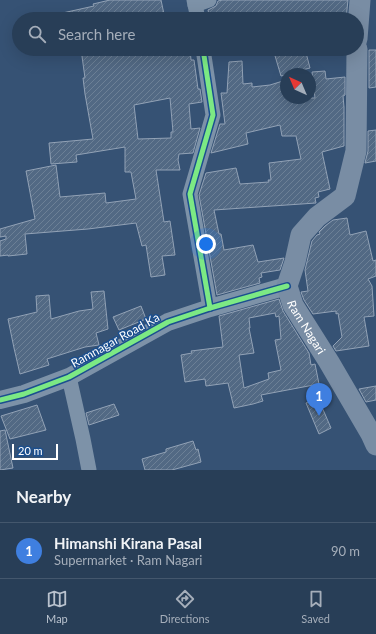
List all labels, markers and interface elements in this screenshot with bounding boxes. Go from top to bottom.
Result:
search box [12,12,364,56]
icon: search [26,23,48,45]
text: Search here [58,25,135,43]
north arrow [280,68,316,104]
your location [196,234,216,254]
street label: Ram Nagari [284,298,329,357]
street label: Ramnagar Road Ka [68,309,162,371]
pin: 1 [306,383,332,416]
scale bar [12,442,58,461]
text: 20 m [18,444,43,457]
text: Nearby [16,486,71,507]
text: Himanshi Kirana Pasal [54,534,202,552]
text: 1 [25,543,33,559]
text: 90 m [331,543,360,559]
text: Supermarket · Ram Nagari [54,552,202,568]
tab: Map [46,588,68,625]
tab: Directions [160,588,209,625]
tab: Saved [301,588,330,625]

